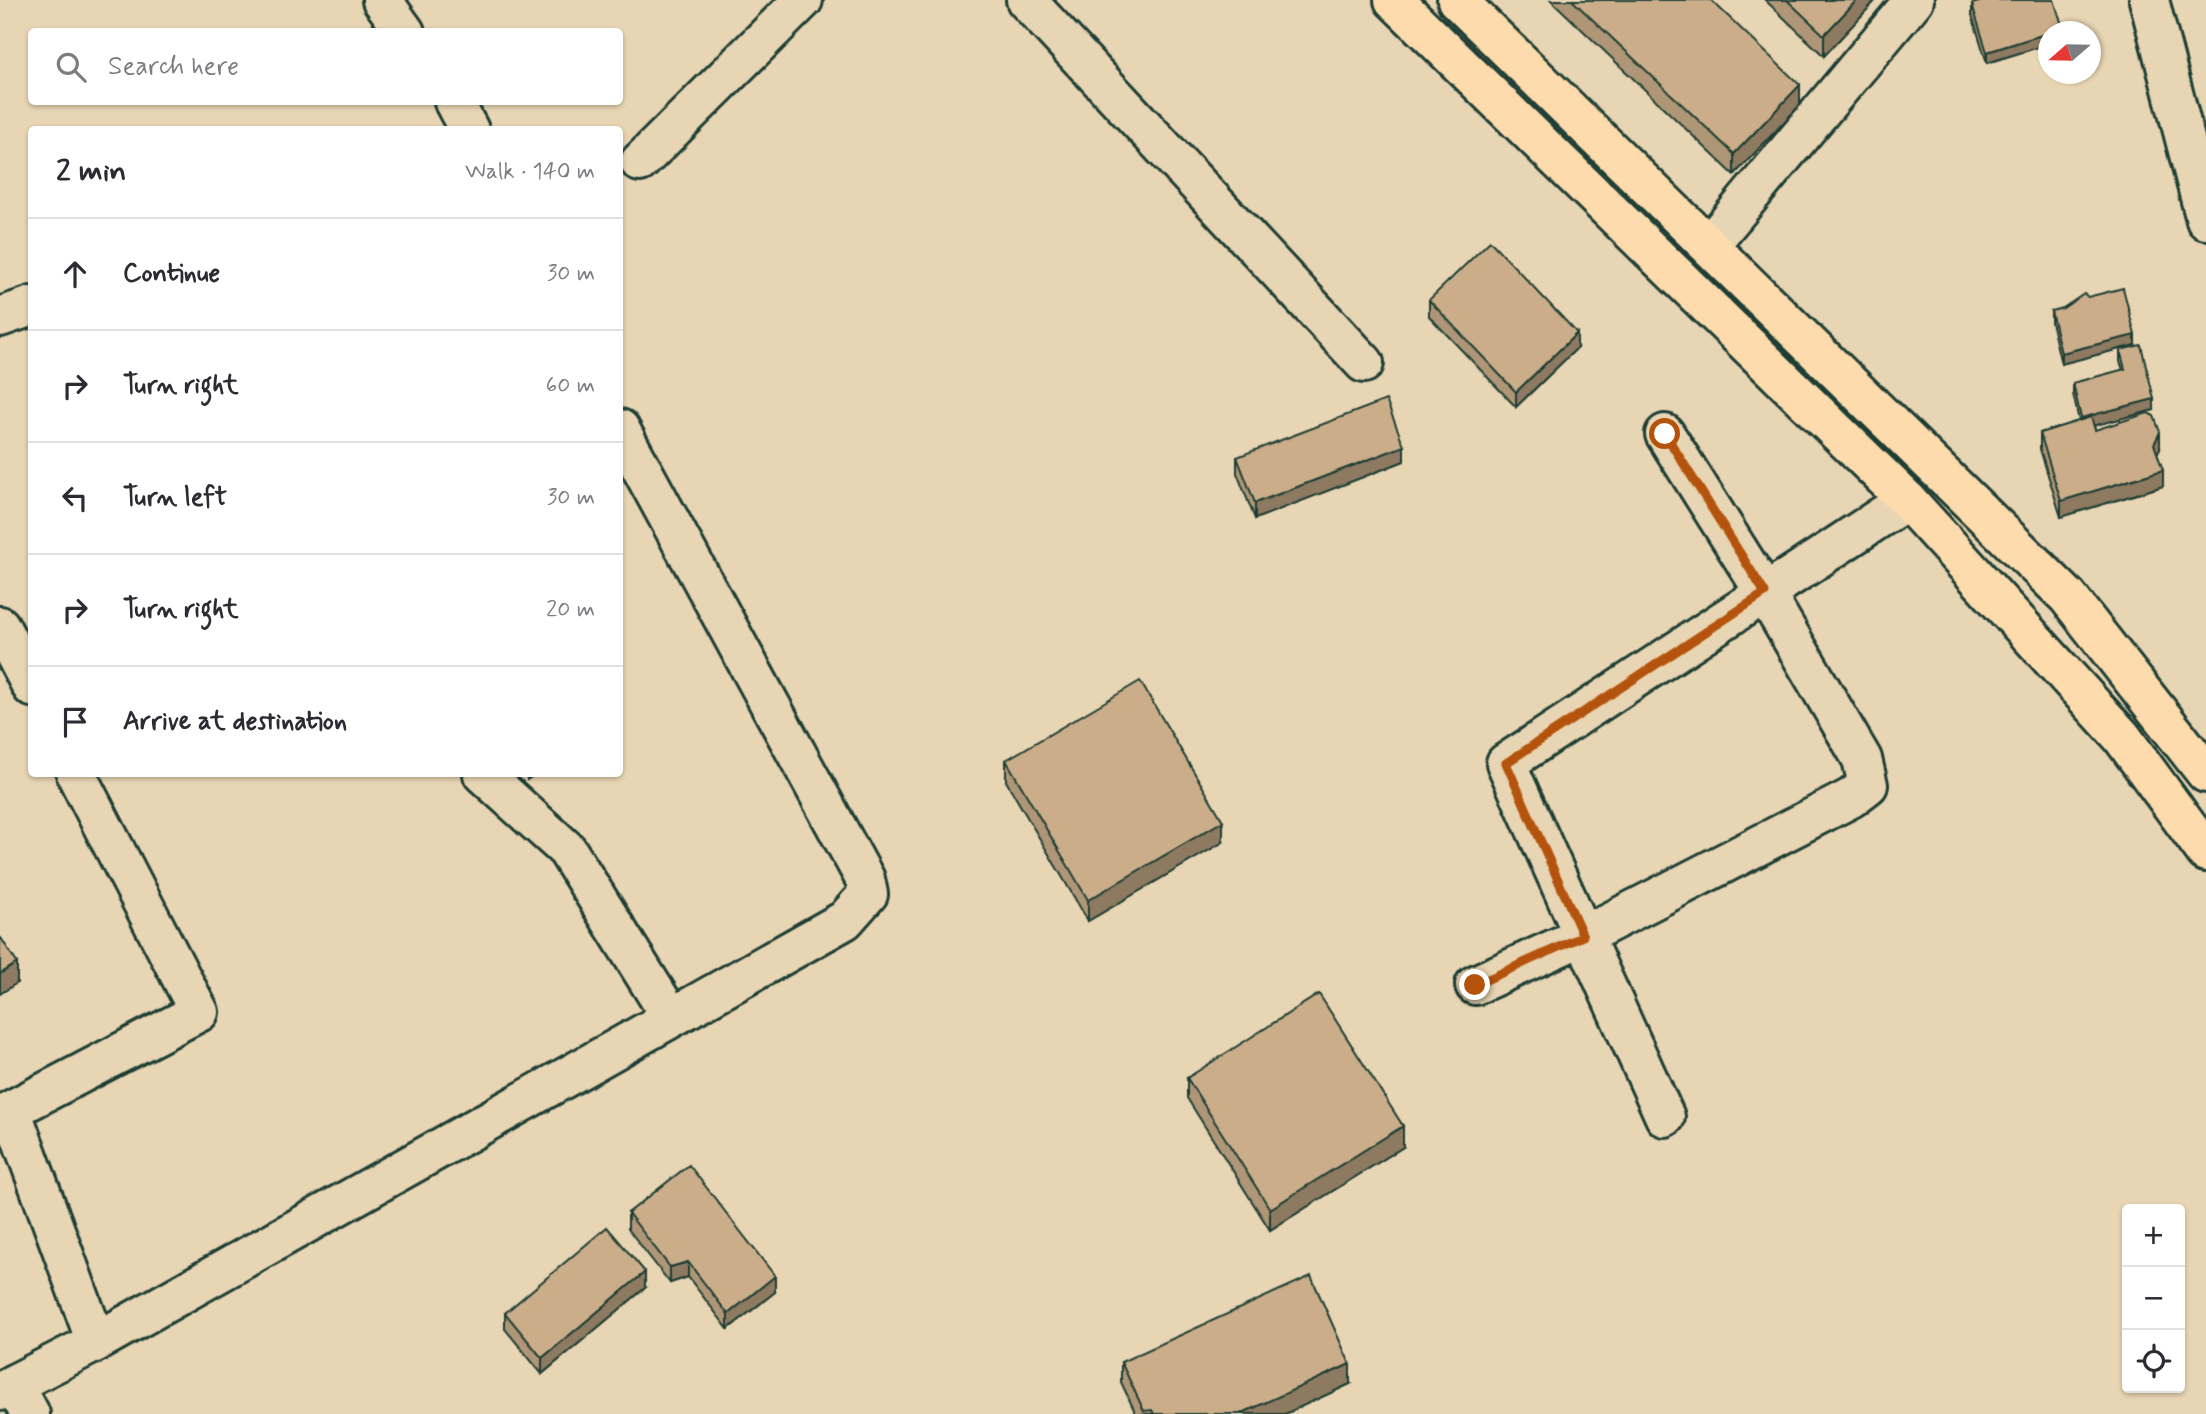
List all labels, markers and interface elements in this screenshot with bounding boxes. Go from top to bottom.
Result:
north arrow [2038,21,2101,84]
search box [28,28,623,105]
icon: search [52,48,90,86]
text: Search here [108,50,239,84]
text: 2 min [56,152,126,191]
text: Walk · 140 m [465,157,595,187]
icon: ahead [56,255,94,293]
text: Continue [123,257,220,291]
text: 30 m [547,259,595,289]
icon: right [56,367,94,405]
text: Turn right [123,369,239,403]
text: 60 m [546,371,595,401]
route start [1649,418,1680,449]
icon: left [56,479,94,517]
text: Turn left [123,481,227,515]
text: 30 m [547,483,595,513]
icon: right [56,591,94,629]
text: Turn right [123,593,239,627]
text: 20 m [546,595,595,625]
icon: arrive [56,703,94,741]
text: Arrive at destination [123,705,347,739]
route end [1459,969,1490,1000]
map controls [2122,1204,2185,1393]
button: + [2122,1204,2185,1267]
button: − [2122,1267,2185,1330]
button: locate [2122,1330,2185,1393]

